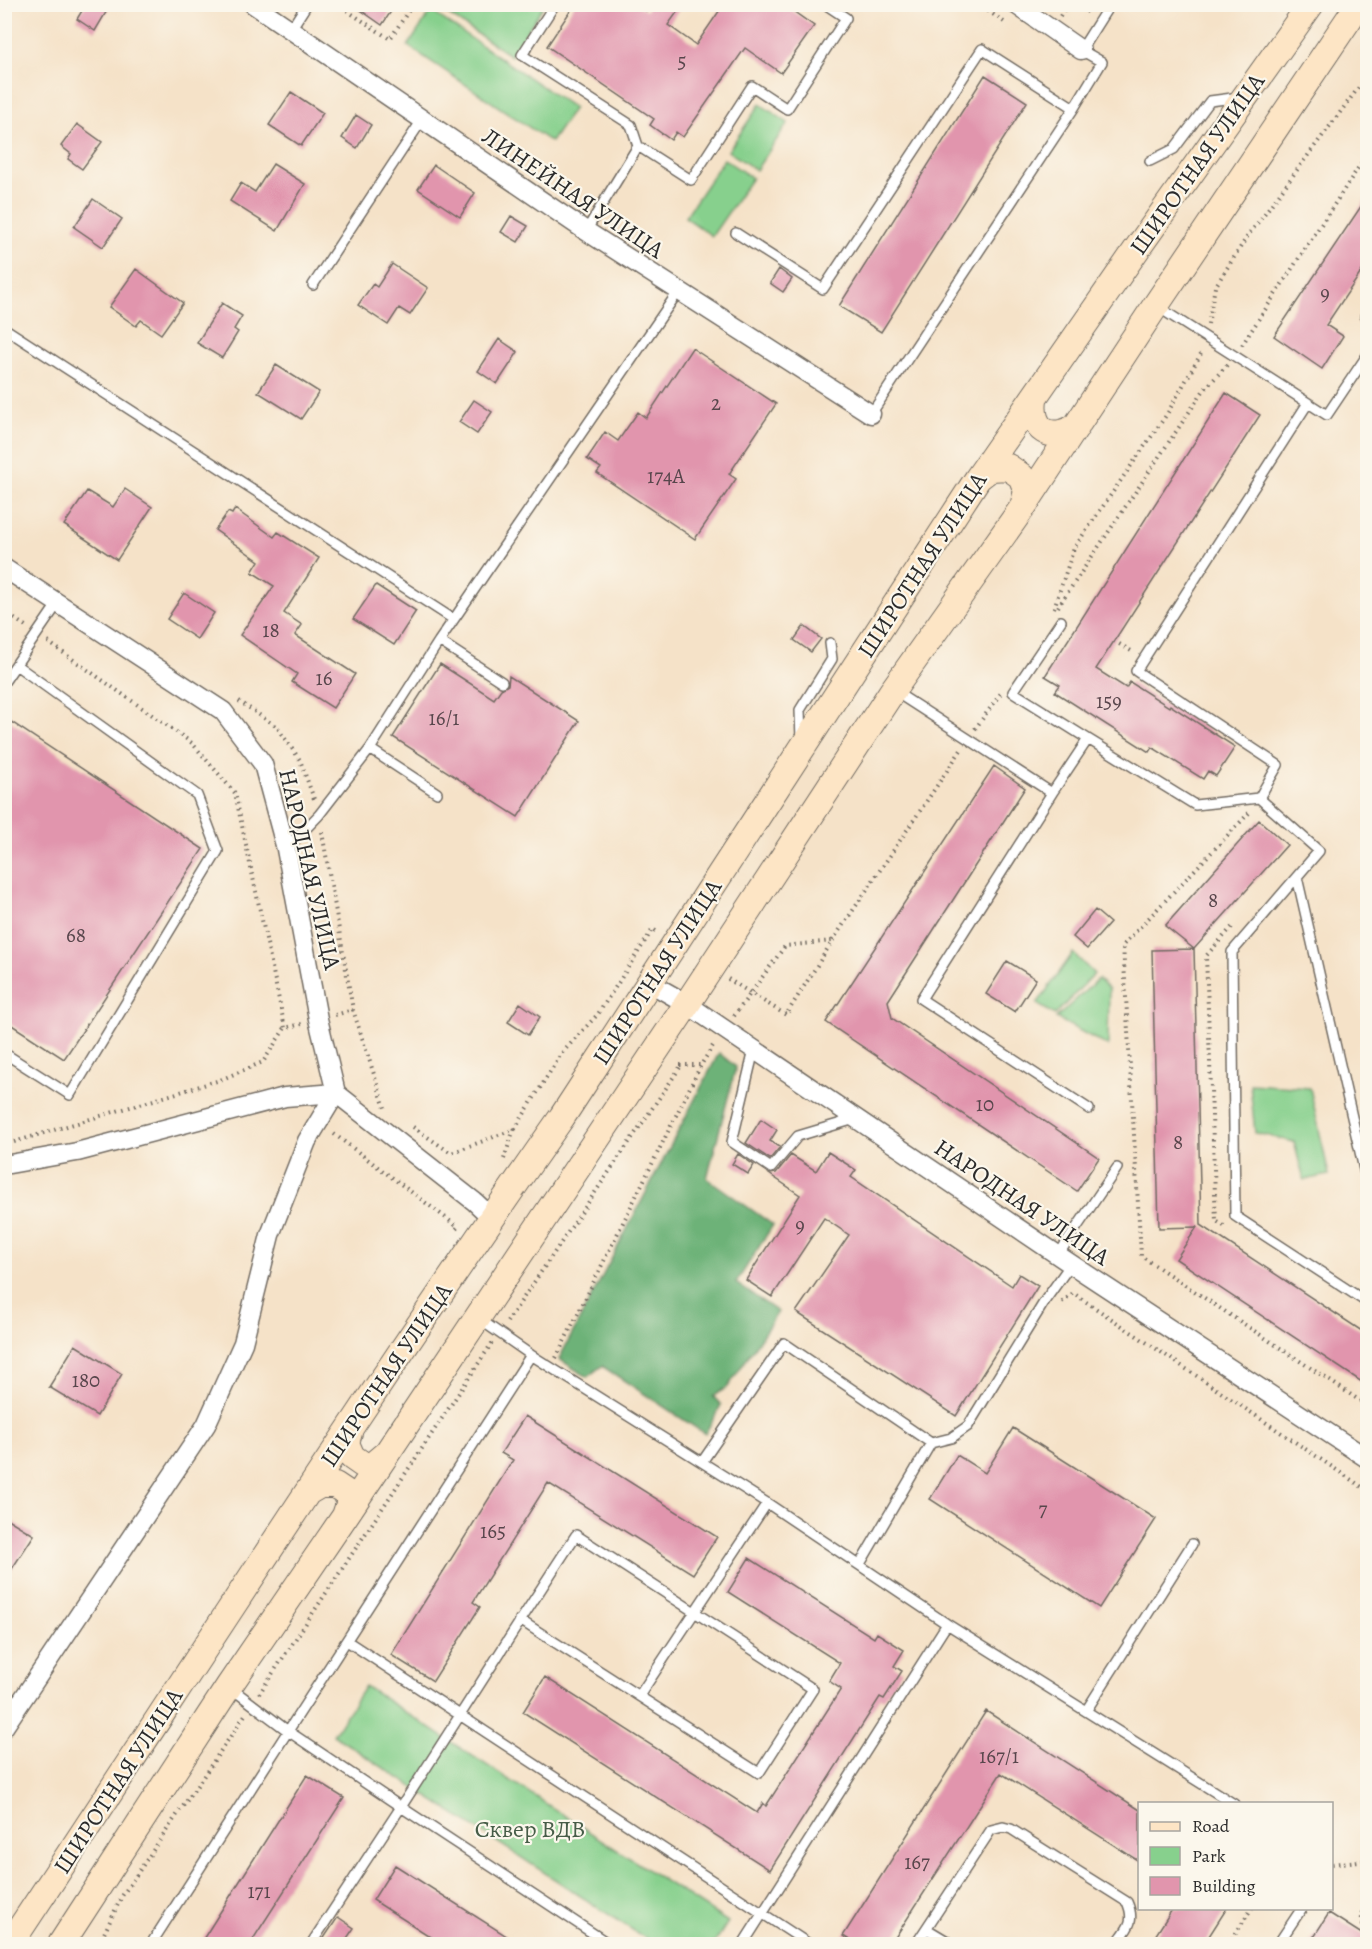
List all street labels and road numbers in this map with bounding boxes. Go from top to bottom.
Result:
street label: ШИРОТНАЯ УЛИЦА [1122,66,1272,261]
street label: ЛИНЕЙНАЯ УЛИЦА [476,120,671,266]
street label: ШИРОТНАЯ УЛИЦА [850,465,995,664]
street label: НАРОДНАЯ УЛИЦА [271,765,349,974]
street label: ШИРОТНАЯ УЛИЦА [585,872,730,1071]
street label: НАРОДНАЯ УЛИЦА [928,1131,1117,1273]
street label: ШИРОТНАЯ УЛИЦА [313,1276,460,1473]
street label: ШИРОТНАЯ УЛИЦА [46,1681,191,1880]

